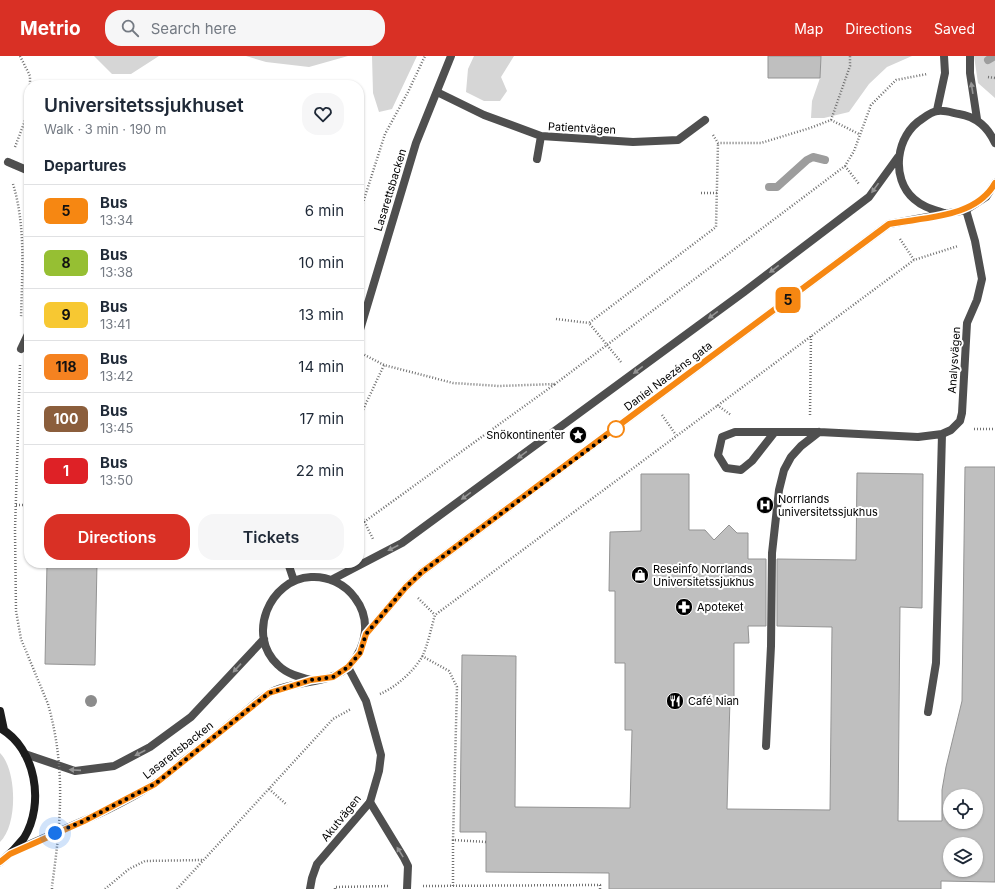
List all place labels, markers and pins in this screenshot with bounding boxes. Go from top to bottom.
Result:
unlabelled marker [607,420,625,438]
place icon: Snökontinenter [568,425,588,445]
place label: Snökontinenter [486,428,565,442]
place label: Norrlands universitetssjukhus [778,492,878,519]
hospital icon: Norrlands universitetssjukhus [755,495,775,515]
place label: Reseinfo Norrlands Universitetssjukhus [653,562,755,589]
shop icon: Reseinfo Norrlands Universitetssjukhus [630,565,650,585]
pharmacy icon: Apoteket [674,597,694,617]
place label: Apoteket [697,600,744,614]
restaurant icon: Café Nian [665,691,685,711]
place label: Café Nian [688,694,739,708]

